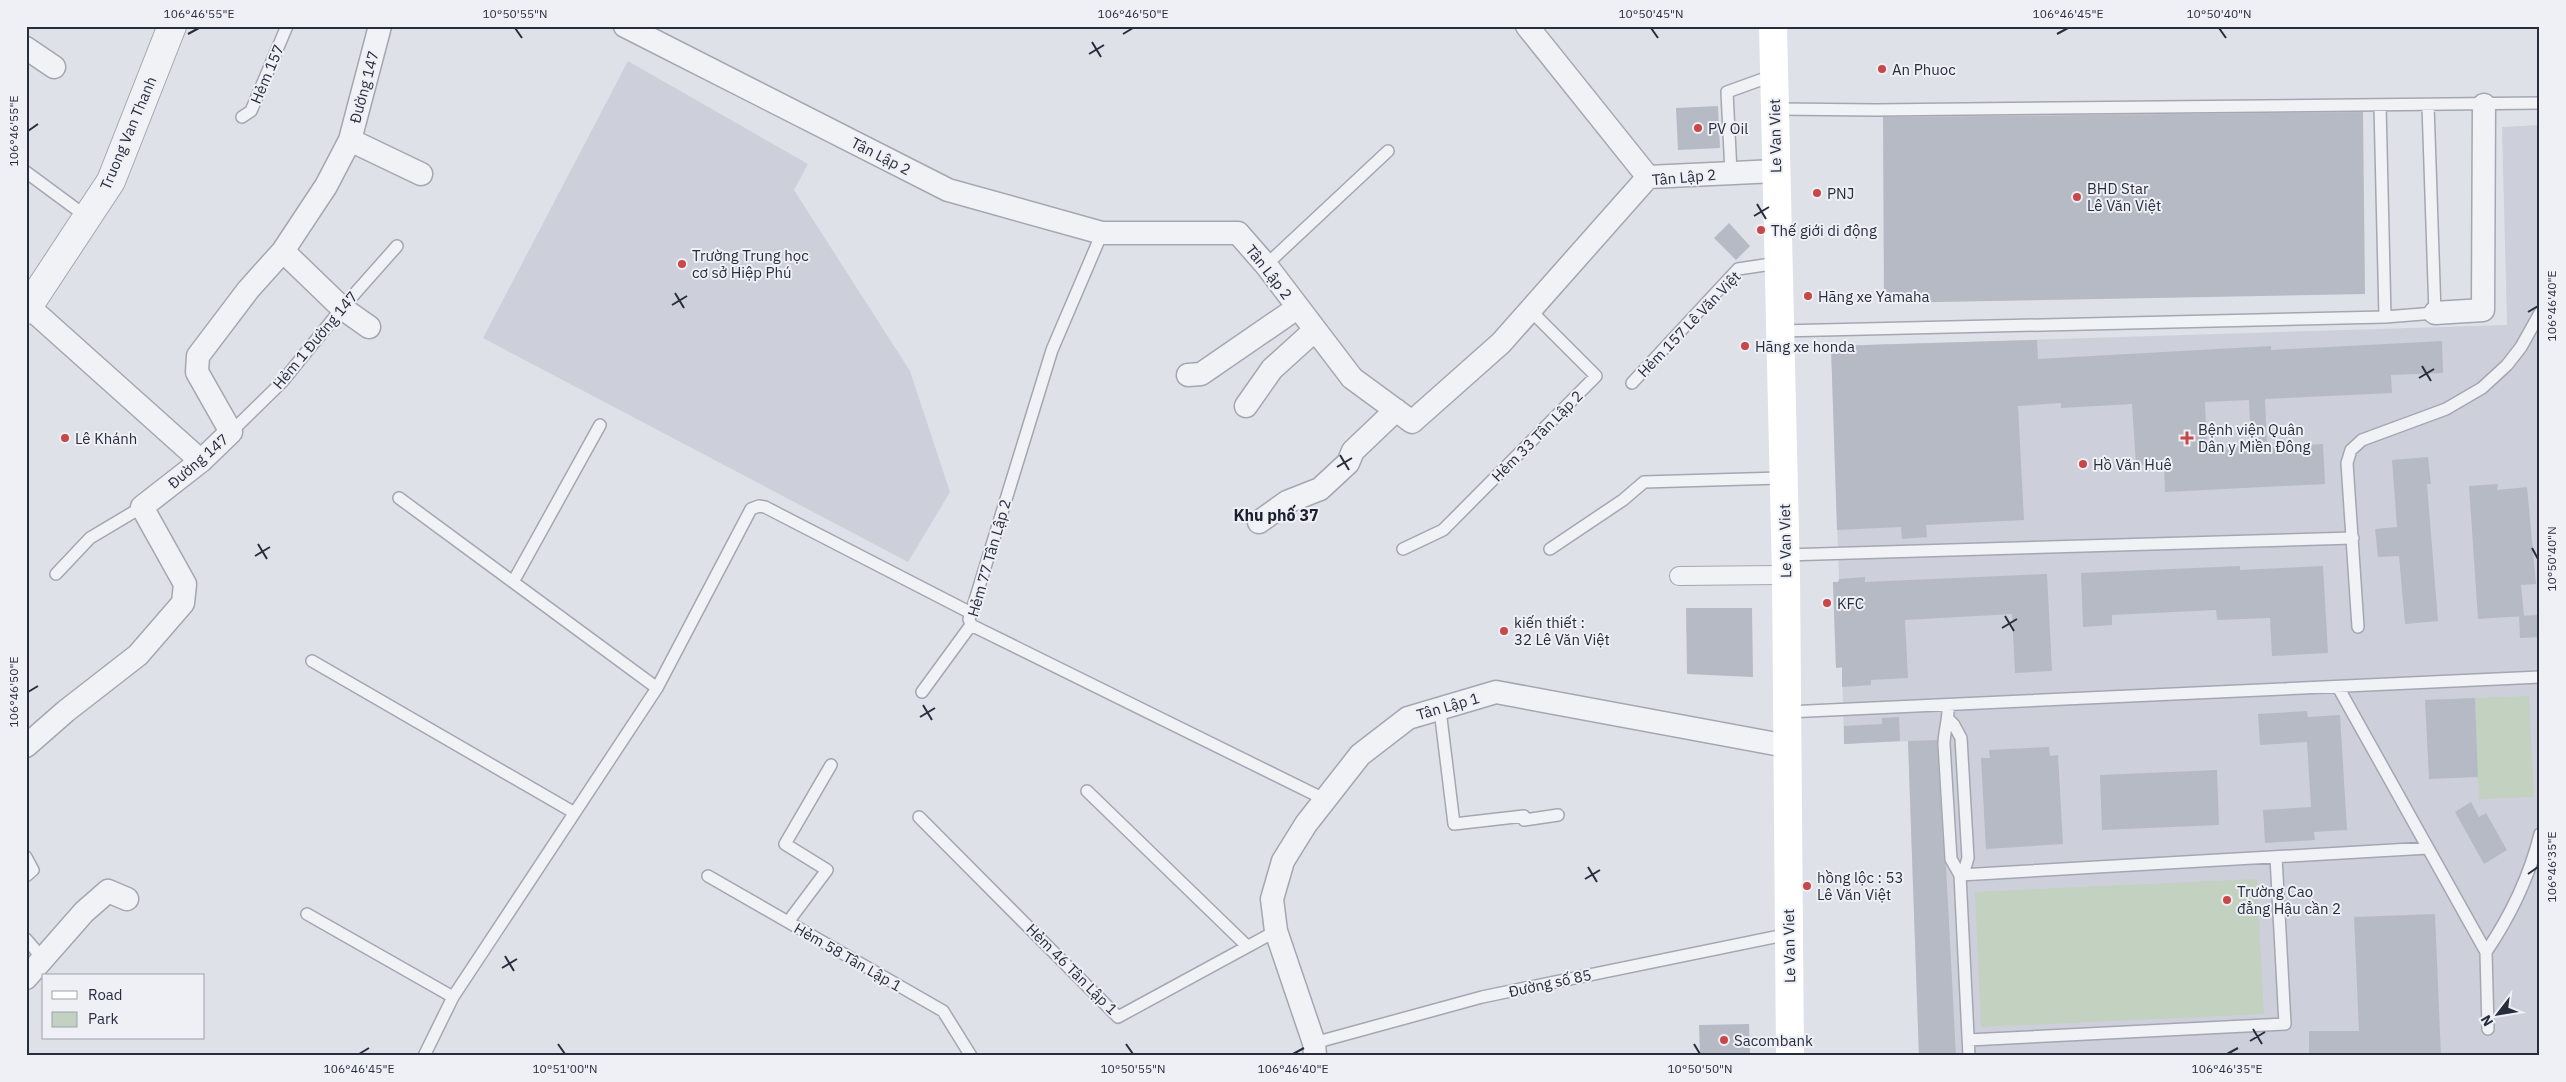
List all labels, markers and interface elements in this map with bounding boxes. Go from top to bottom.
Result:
text: 106°46'55"E [164,6,234,21]
text: 10°50'55"N [482,6,548,21]
text: 106°46'50"E [1098,6,1168,21]
text: 10°50'45"N [1618,6,1684,21]
text: 106°46'45"E [2033,6,2103,21]
text: 10°50'40"N [2186,6,2252,21]
street label: Hẻm 157 [246,42,288,106]
street label: Đường 147 [345,49,383,125]
place label: An Phuoc [1892,60,1956,79]
marker: An Phuoc [1876,63,1888,75]
street label: Truong Van Thanh [96,73,160,193]
text: 106°46'55"E [6,96,21,166]
street label: Le Van Viet [1765,99,1785,173]
place label: PV Oil [1708,119,1748,138]
marker: PV Oil [1692,122,1704,134]
street label: Tân Lập 2 [848,133,914,179]
street label: Tân Lập 2 [1651,165,1717,189]
place label: BHD Star Lê Văn Việt [2087,179,2161,215]
place label: PNJ [1827,184,1854,203]
marker: PNJ [1811,187,1823,199]
marker: BHD Star Lê Văn Việt [2071,191,2083,203]
place label: Thế giới di động [1771,221,1877,240]
marker: Thế giới di động [1755,224,1767,236]
street label: Tân Lập 2 [1242,241,1296,303]
place label: Trường Trung học cơ sở Hiệp Phú [692,246,809,282]
marker: Trường Trung học cơ sở Hiệp Phú [676,258,688,270]
street label: Hẻm 157 Lê Văn Việt [1633,267,1745,381]
text: 106°46'40"E [2544,271,2559,341]
street label: Hẻm 1 Đường 147 [269,287,361,393]
place label: Hãng xe Yamaha [1818,287,1930,306]
marker: Hãng xe Yamaha [1802,290,1814,302]
place label: Hãng xe honda [1755,337,1855,356]
marker: Hãng xe honda [1739,340,1751,352]
street label: Hẻm 33 Tân Lập 2 [1487,386,1587,486]
place label: Bệnh viện Quân Dân y Miền Đông [2198,420,2310,456]
place label: Lê Khánh [75,429,137,448]
street label: Đường 147 [164,430,232,492]
marker: Bệnh viện Quân Dân y Miền Đông [2180,431,2194,445]
marker: Lê Khánh [59,432,71,444]
place label: Hồ Văn Huê [2093,455,2172,474]
marker: Hồ Văn Huê [2077,458,2089,470]
street label: Hẻm 77 Tân Lập 2 [963,497,1015,619]
district label: Khu phố 37 [1233,504,1319,525]
street label: Le Van Viet [1775,504,1795,578]
text: 10°50'40"N [2544,526,2559,592]
place label: KFC [1837,594,1864,613]
marker: KFC [1821,597,1833,609]
place label: kiến thiết : 32 Lê Văn Việt [1514,613,1610,649]
marker: kiến thiết : 32 Lê Văn Việt [1498,625,1510,637]
text: 106°46'50"E [6,657,21,727]
street label: Tân Lập 1 [1414,688,1482,724]
text: 106°46'35"E [2544,832,2559,902]
place label: hồng lộc : 53 Lê Văn Việt [1817,868,1903,904]
marker: hồng lộc : 53 Lê Văn Việt [1801,880,1813,892]
place label: Trường Cao đẳng Hậu cần 2 [2237,882,2341,918]
marker: Trường Cao đẳng Hậu cần 2 [2221,894,2233,906]
street label: Le Van Viet [1779,909,1799,983]
street label: Hẻm 58 Tân Lập 1 [791,918,905,996]
street label: Hẻm 46 Tân Lập 1 [1022,919,1122,1019]
street label: Đường số 85 [1507,965,1593,1001]
legend [42,974,205,1040]
text: Road [88,985,123,1004]
north arrow [2474,990,2524,1040]
text: Park [88,1009,118,1028]
text: N [2477,1012,2497,1030]
place label: Sacombank [1734,1031,1813,1050]
marker: Sacombank [1718,1034,1730,1046]
text: 106°46'45"E [324,1061,394,1076]
text: 10°51'00"N [532,1061,598,1076]
text: 10°50'55"N [1100,1061,1166,1076]
text: 106°46'40"E [1258,1061,1328,1076]
text: 10°50'50"N [1667,1061,1733,1076]
text: 106°46'35"E [2192,1061,2262,1076]

